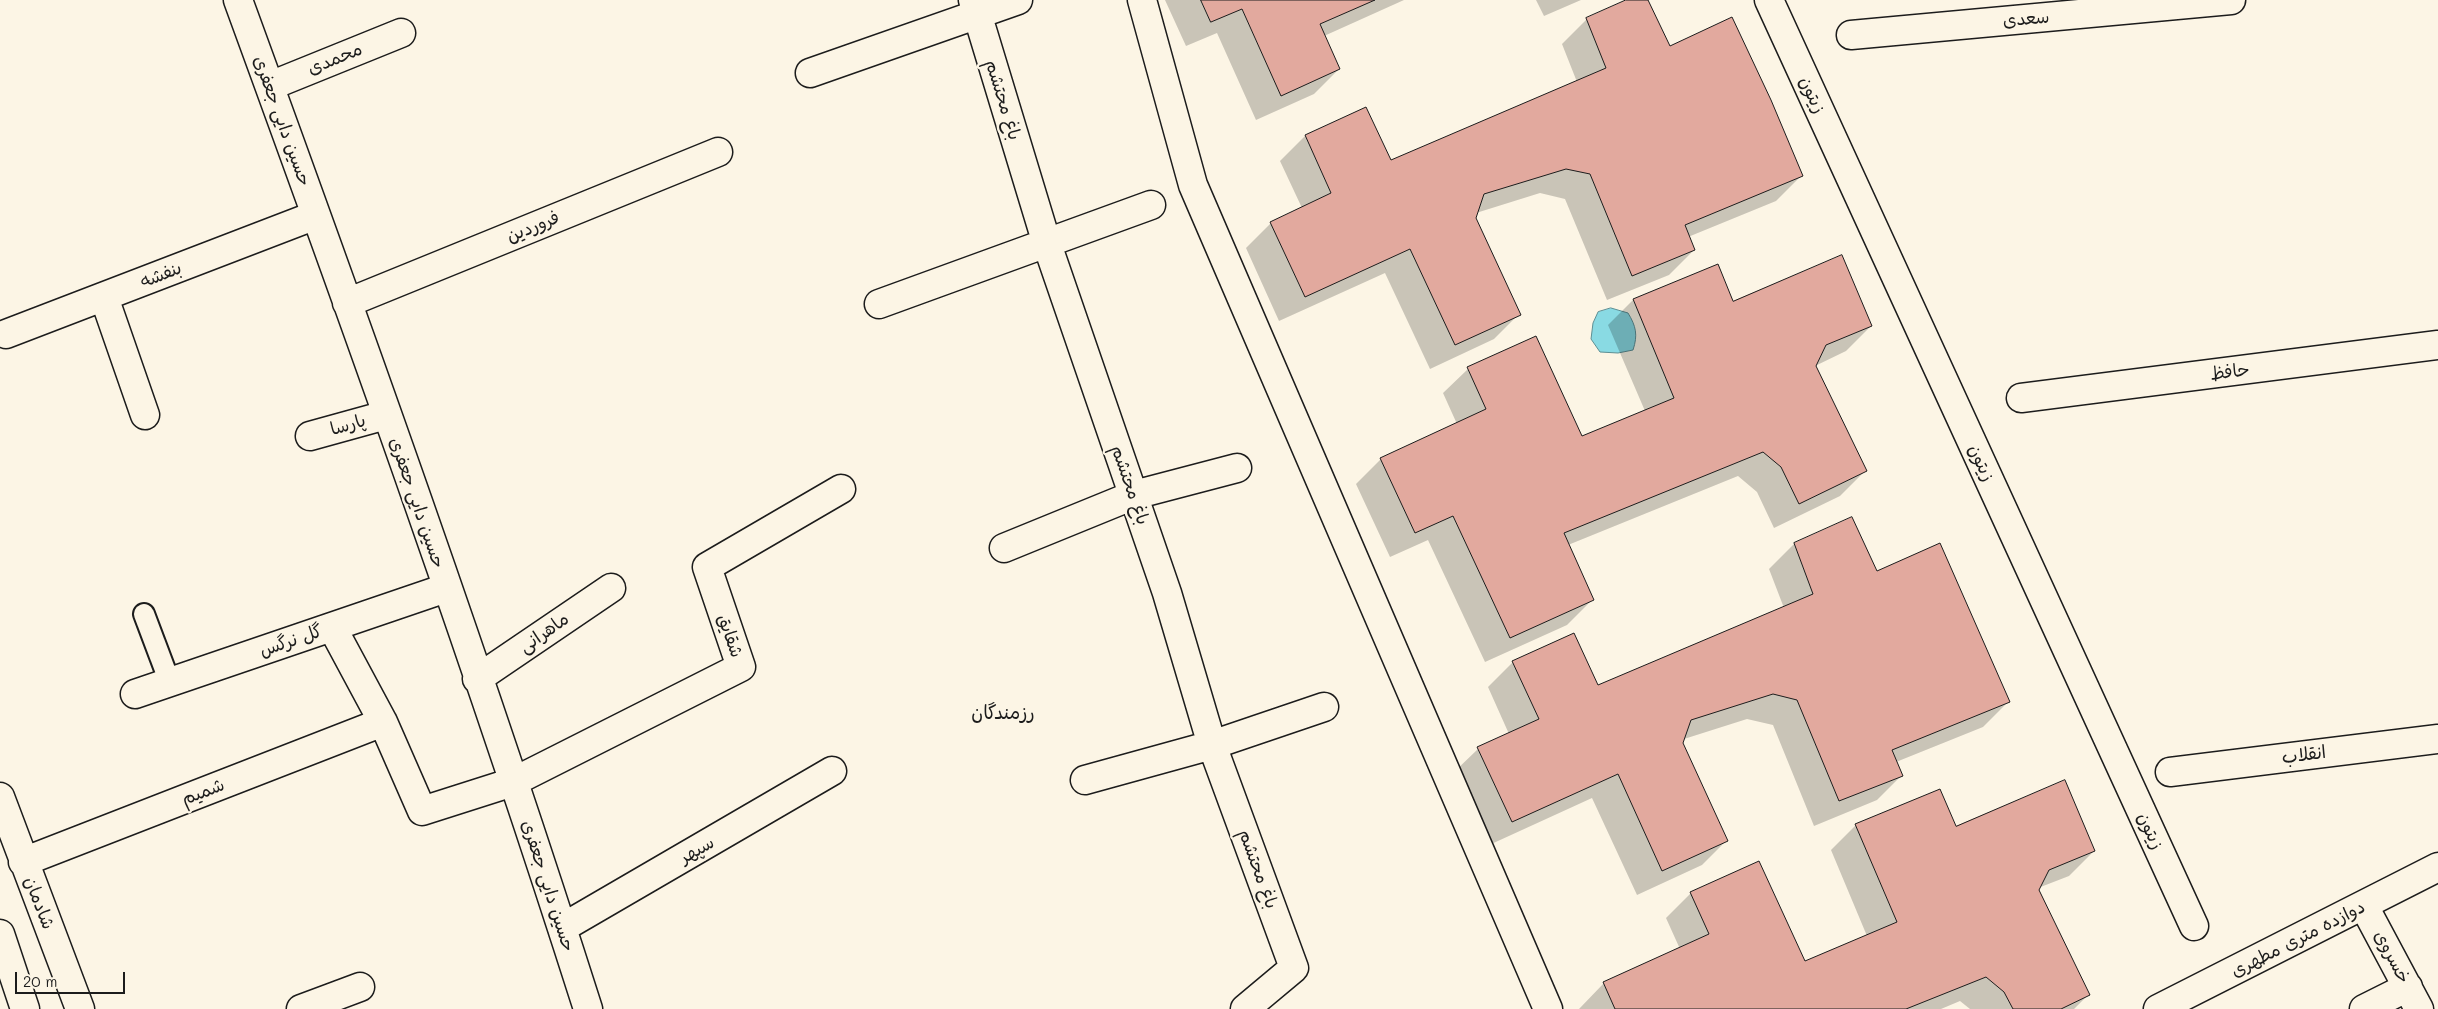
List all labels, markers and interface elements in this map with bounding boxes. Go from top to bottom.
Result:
street label: سعدی [2002,6,2050,32]
street label: محمدی [305,38,365,80]
street label: حسین دایی جعفری [248,53,316,189]
street label: باغ محتشم [981,57,1025,143]
street label: زیتون [1794,73,1830,117]
street label: فروردین [503,207,563,247]
street label: بنفشه [137,257,185,293]
street label: حافظ [2209,359,2251,385]
street label: پارسا [328,410,368,440]
street label: حسین دایی جعفری [385,435,449,571]
street label: زیتون [1963,441,1999,485]
street label: باغ محتشم [1106,442,1154,528]
street label: ماهرانی [515,608,573,658]
street label: شقایق [713,612,747,660]
street label: گل نرگس [257,620,325,662]
district label: رزمندگان [971,702,1035,724]
street label: انقلاب [2281,742,2327,768]
street label: شمیم [178,774,228,810]
street label: زیتون [2132,809,2168,853]
street label: حسین دایی جعفری [517,818,579,954]
street label: باغ محتشم [1234,826,1282,912]
street label: سپهر [676,832,718,868]
street label: شادمان [19,874,59,932]
street label: دوازده متری مطهری [2227,896,2369,982]
street label: خسروی [2369,927,2415,987]
scale bar [18,962,128,994]
text: 20 m [23,971,57,991]

